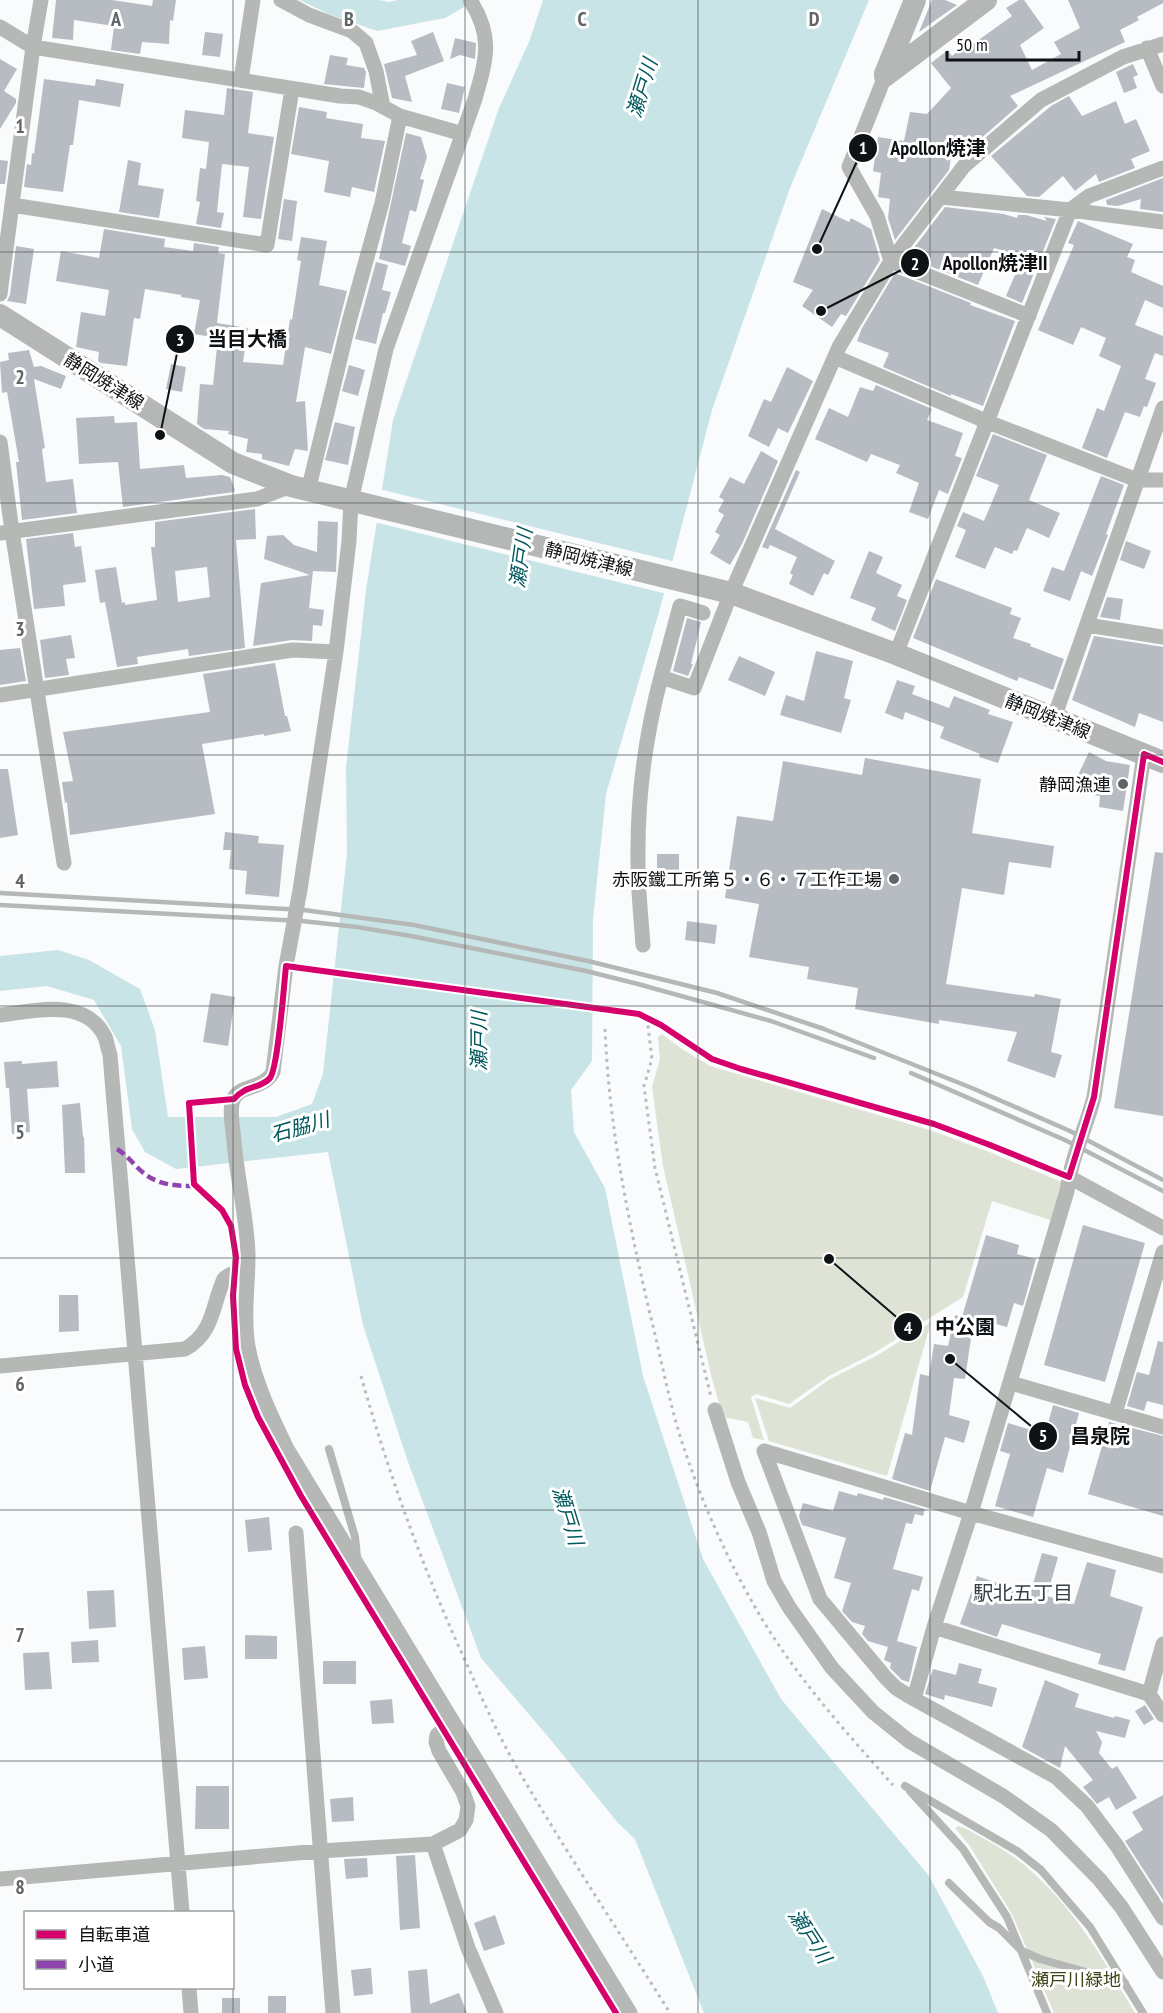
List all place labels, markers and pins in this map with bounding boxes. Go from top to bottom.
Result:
callout: Apollon焼津 [848,129,998,167]
callout: Apollon焼津II [900,244,1059,282]
callout: 当目大橋 [165,320,299,358]
place label: 静岡漁連 [1039,773,1111,796]
marker: 静岡漁連 [1116,777,1130,791]
place label: 赤阪鐵工所第５・６・７工作工場 [612,868,882,891]
marker: 赤阪鐵工所第５・６・７工作工場 [887,872,901,886]
callout: 中公園 [893,1308,1007,1346]
callout: 昌泉院 [1028,1417,1142,1455]

